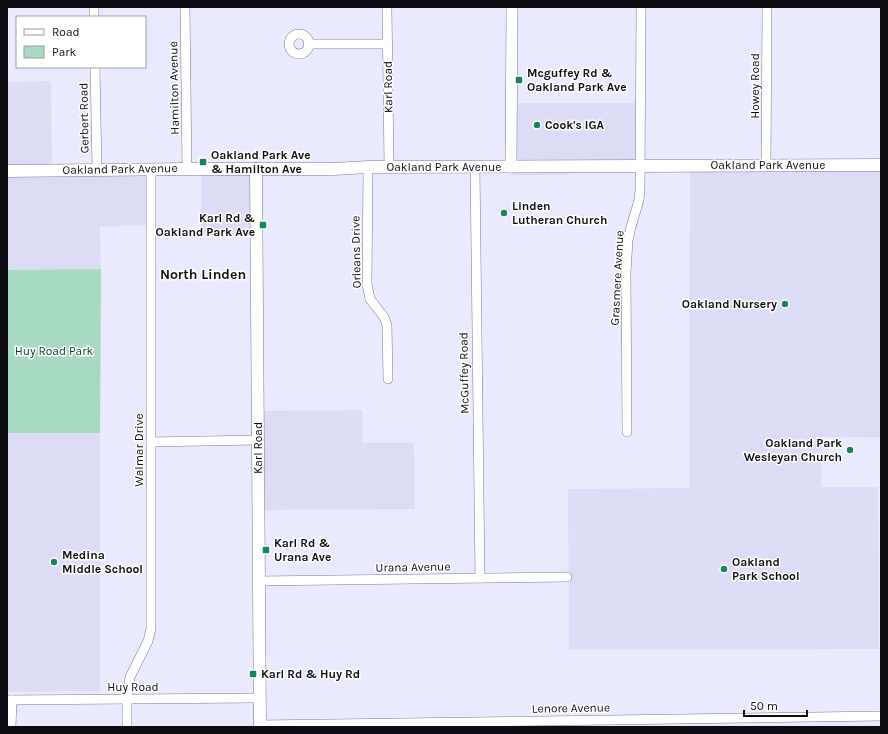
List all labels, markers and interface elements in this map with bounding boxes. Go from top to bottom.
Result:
legend [16,16,146,68]
text: Road [52,25,80,39]
street label: Hamilton Avenue [166,41,182,135]
text: Park [52,45,77,59]
street label: Howey Road [748,53,762,119]
street label: Karl Road [381,61,395,113]
place label: Mcguffey Rd & Oakland Park Ave [527,66,627,94]
marker: Mcguffey Rd & Oakland Park Ave [514,75,524,85]
street label: Gerbert Road [76,82,92,154]
place label: Cook's IGA [545,118,605,132]
marker: Cook's IGA [532,120,542,130]
place label: Oakland Park Ave & Hamilton Ave [211,148,311,176]
marker: Oakland Park Ave & Hamilton Ave [198,157,208,167]
street label: Oakland Park Avenue [711,158,825,172]
street label: Oakland Park Avenue [387,160,501,174]
street label: Oakland Park Avenue [62,161,178,177]
place label: Linden Lutheran Church [512,199,607,227]
marker: Linden Lutheran Church [499,208,509,218]
place label: Karl Rd & Oakland Park Ave [155,211,255,239]
street label: Orleans Drive [348,216,364,288]
marker: Karl Rd & Oakland Park Ave [258,220,268,230]
street label: Grasmere Avenue [608,230,626,326]
district label: North Linden [160,266,246,283]
place label: Oakland Nursery [682,297,777,311]
marker: Oakland Nursery [780,299,790,309]
street label: McGuffey Road [456,332,472,414]
park label: Huy Road Park [15,344,94,358]
street label: Walmar Drive [132,413,146,487]
street label: Karl Road [251,422,265,474]
place label: Oakland Park Wesleyan Church [744,436,842,464]
marker: Oakland Park Wesleyan Church [845,445,855,455]
place label: Karl Rd & Urana Ave [274,536,331,564]
marker: Karl Rd & Urana Ave [261,545,271,555]
place label: Medina Middle School [62,548,143,576]
place label: Oakland Park School [732,555,800,583]
marker: Medina Middle School [49,557,59,567]
street label: Urana Avenue [375,559,451,575]
marker: Oakland Park School [719,564,729,574]
place label: Karl Rd & Huy Rd [261,667,360,681]
marker: Karl Rd & Huy Rd [248,669,258,679]
street label: Huy Road [107,680,159,694]
scale bar [744,692,807,718]
text: 50 m [750,699,778,713]
street label: Lenore Avenue [532,700,610,716]

